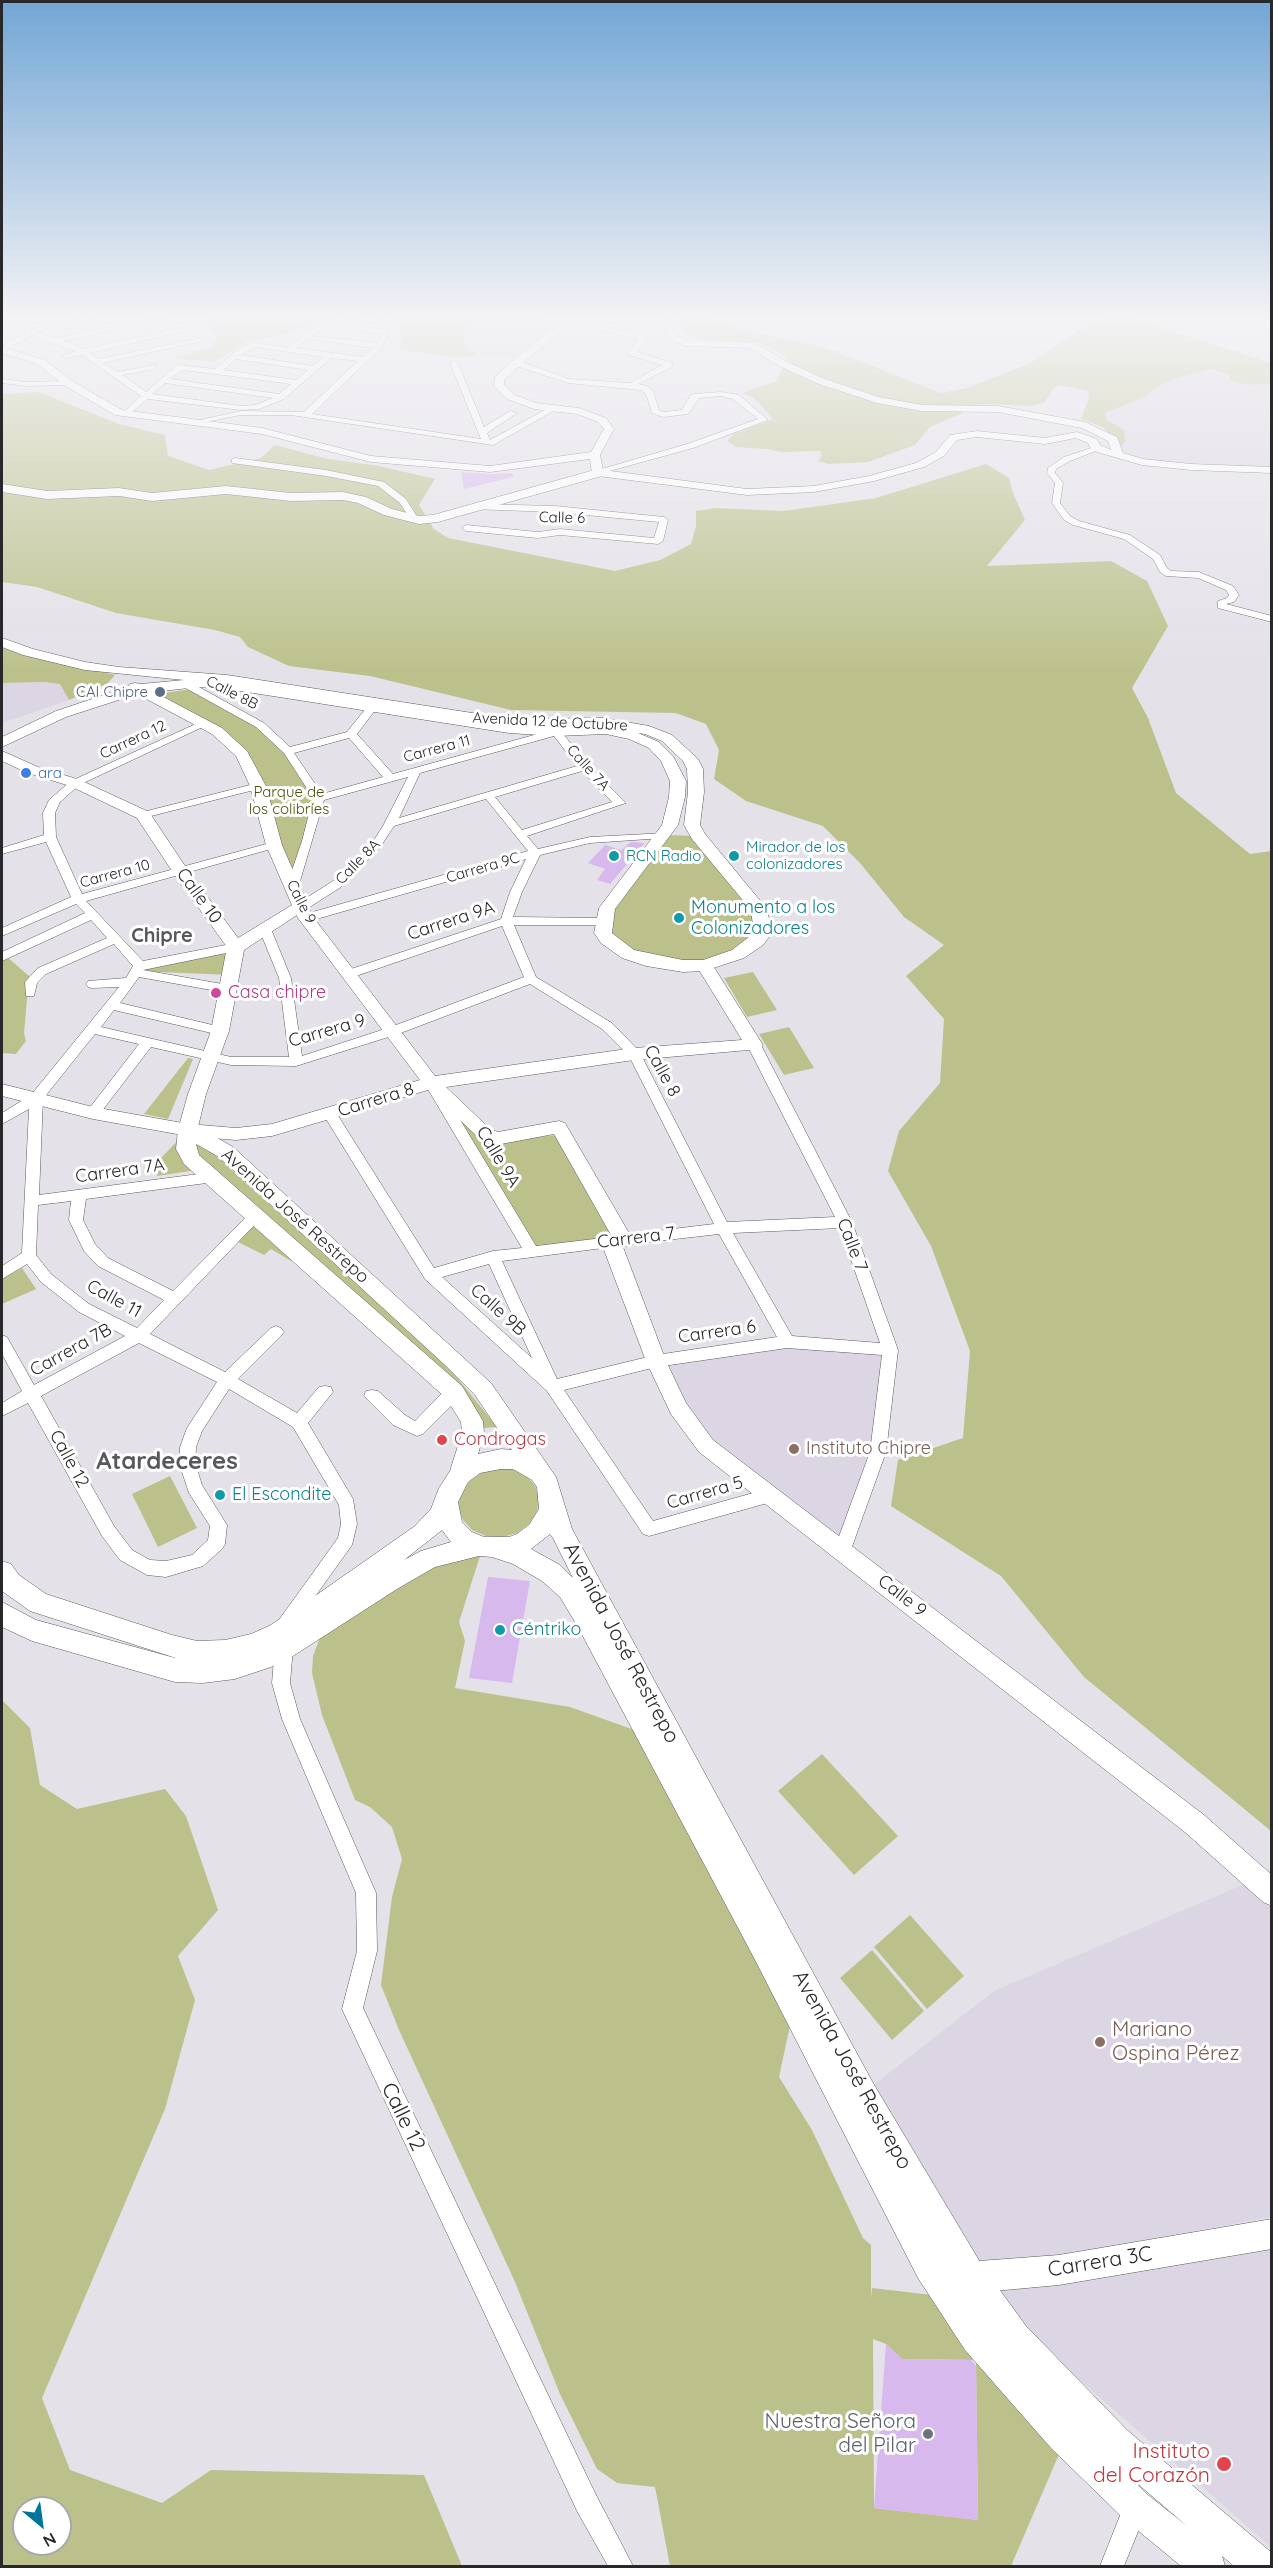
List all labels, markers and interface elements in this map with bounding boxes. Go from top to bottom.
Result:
street label: Calle 6 [539,509,585,527]
street label: Calle 8B [203,672,261,714]
place label: CAI Chipre [76,683,148,701]
marker: CAI Chipre [153,685,167,699]
street label: Avenida 12 de Octubre [472,709,628,735]
street label: Carrera 12 [97,717,169,763]
street label: Carrera 11 [402,731,472,767]
street label: Calle 7A [563,741,613,795]
place label: ara [38,764,62,782]
marker: ara [19,766,33,780]
park label: Parque de los colibríes [249,783,329,818]
street label: Calle 8A [332,836,384,888]
place label: Mirador de los colonizadores [746,838,845,873]
place label: RCN Radio [626,847,701,865]
street label: Carrera 9C [444,849,522,887]
marker: RCN Radio [607,849,621,863]
marker: Mirador de los colonizadores [727,849,741,863]
street label: Carrera 10 [78,856,152,892]
street label: Calle 10 [172,864,226,928]
street label: Calle 9 [282,877,320,927]
street label: Carrera 9A [405,897,497,945]
place label: Monumento a los Colonizadores [691,897,835,940]
marker: Monumento a los Colonizadores [672,911,686,925]
district label: Chipre [131,924,193,948]
place label: Casa chipre [228,982,326,1004]
marker: Casa chipre [209,986,223,1000]
street label: Carrera 9 [286,1010,368,1052]
street label: Calle 8 [639,1041,685,1101]
street label: Carrera 8 [335,1078,417,1122]
street label: Calle 9A [471,1122,525,1192]
street label: Avenida José Restrepo [217,1144,373,1288]
street label: Carrera 7A [74,1154,166,1188]
street label: Calle 7 [832,1215,872,1275]
street label: Carrera 7 [596,1223,676,1253]
street label: Calle 11 [83,1275,145,1323]
street label: Calle 9B [466,1279,530,1341]
street label: Carrera 6 [677,1316,757,1348]
street label: Carrera 7B [27,1319,115,1381]
street label: Calle 12 [44,1426,94,1492]
place label: Condrogas [454,1429,546,1451]
marker: Condrogas [435,1433,449,1447]
place label: Instituto Chipre [806,1438,931,1460]
marker: Instituto Chipre [787,1442,801,1456]
district label: Atardeceres [96,1448,238,1476]
street label: Carrera 5 [664,1472,746,1514]
place label: El Escondite [232,1484,331,1506]
marker: El Escondite [213,1488,227,1502]
street label: Avenida José Restrepo [557,1538,685,1748]
street label: Calle 9 [873,1570,931,1622]
place label: Céntriko [512,1619,581,1641]
marker: Céntriko [493,1623,507,1637]
street label: Avenida José Restrepo [787,1966,917,2174]
place label: Mariano Ospina Pérez [1112,2017,1239,2067]
marker: Mariano Ospina Pérez [1093,2035,1107,2049]
street label: Calle 12 [376,2079,430,2155]
street label: Carrera 3C [1046,2241,1154,2283]
place label: Nuestra Señora del Pilar [765,2409,916,2459]
marker: Nuestra Señora del Pilar [921,2427,935,2441]
place label: Instituto del Corazón [1093,2439,1210,2489]
marker: Instituto del Corazón [1215,2455,1233,2473]
north arrow [12,2496,72,2556]
text: N [40,2528,60,2552]

